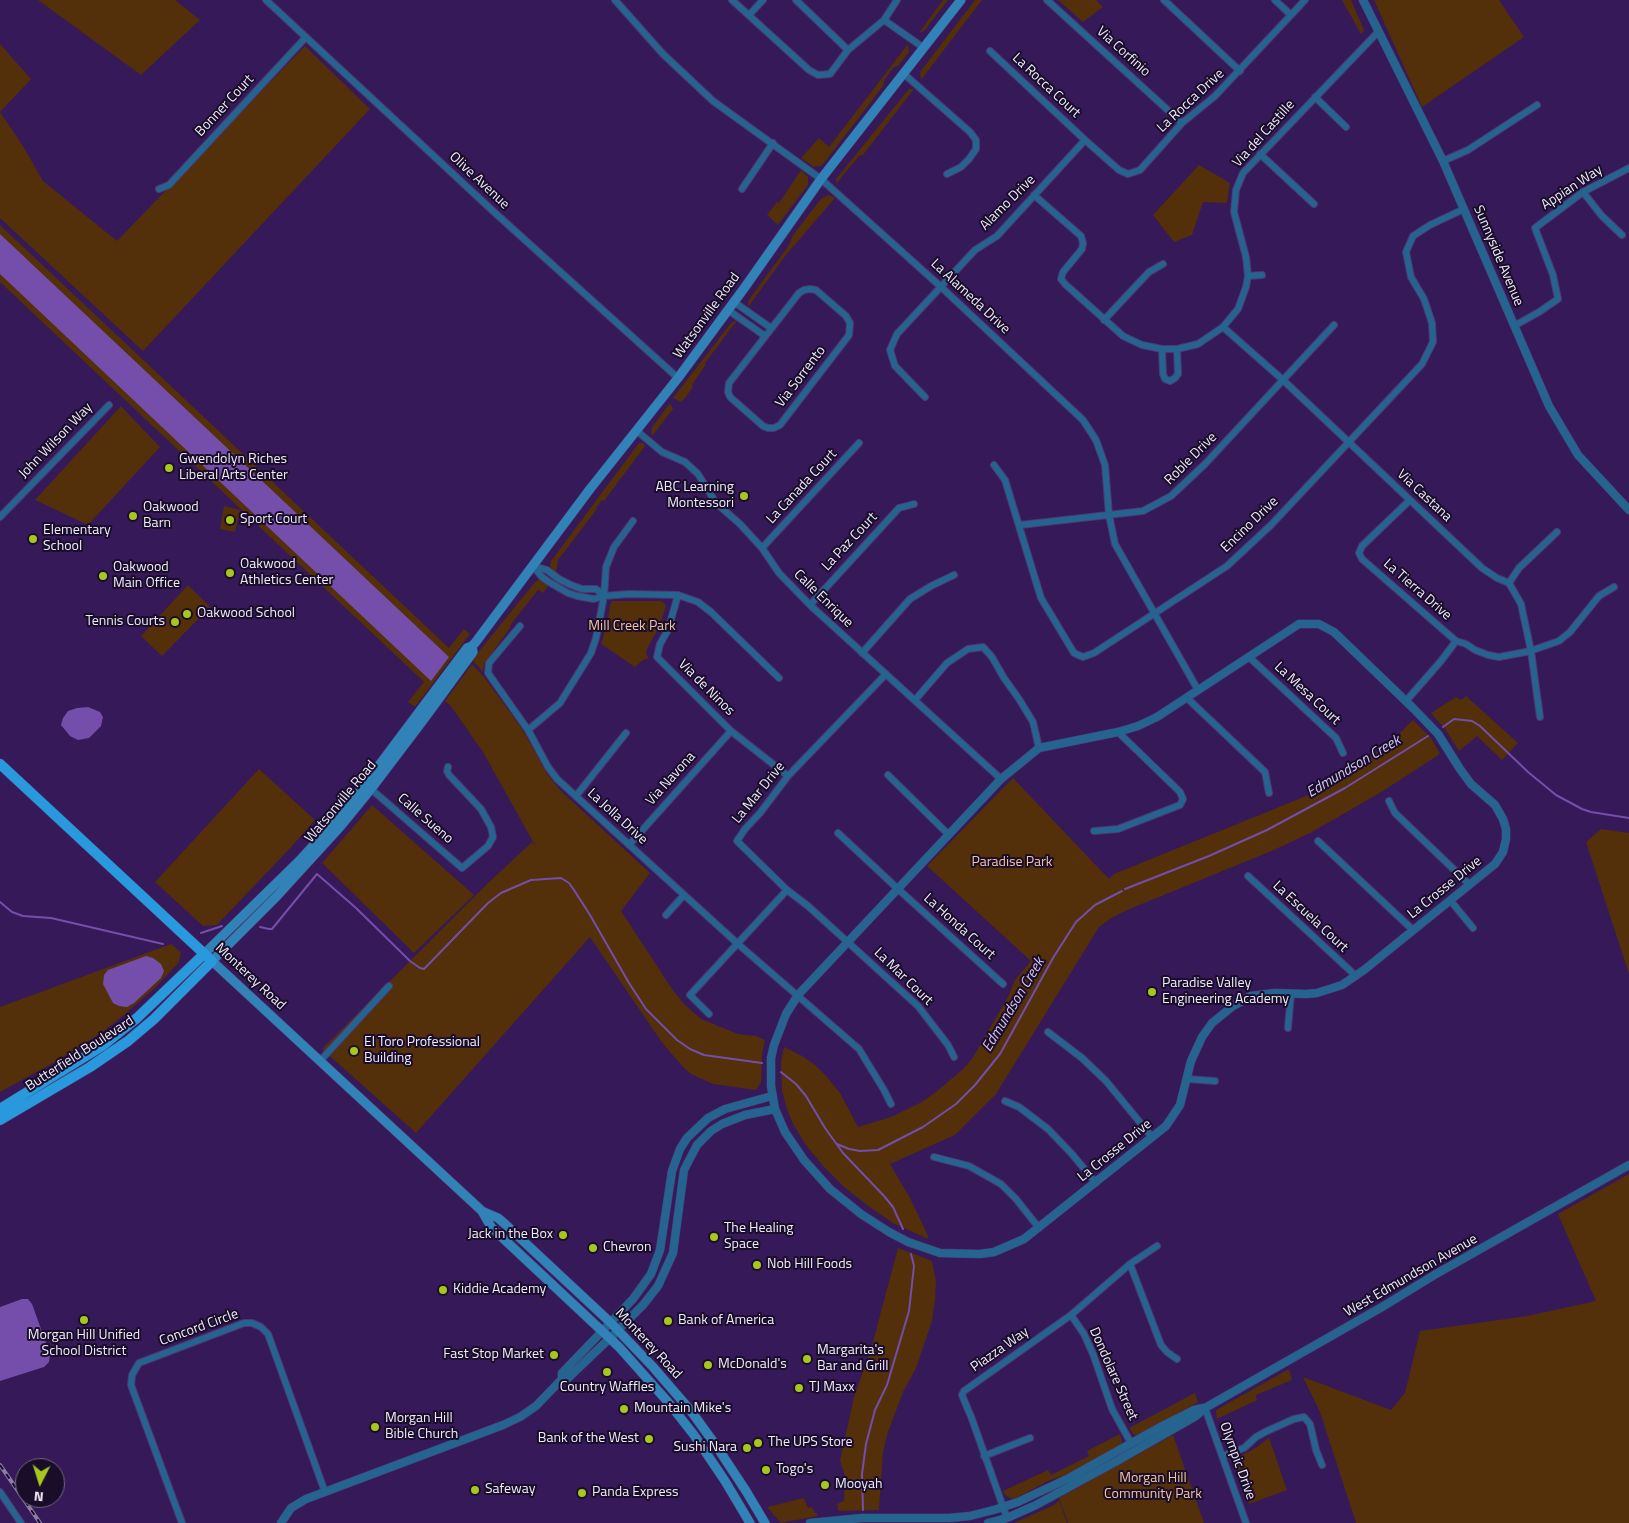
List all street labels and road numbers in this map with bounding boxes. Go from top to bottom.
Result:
street label: Via Corfinio [1093,23,1153,81]
street label: La Rocca Court [1008,50,1084,122]
street label: La Rocca Drive [1154,66,1228,136]
street label: Bonner Court [192,72,258,140]
street label: Via del Castille [1229,97,1299,171]
street label: Olive Avenue [445,149,513,213]
street label: Appian Way [1538,162,1606,214]
street label: Alamo Drive [977,172,1039,234]
street label: Sunnyside Avenue [1469,203,1527,309]
street label: La Alameda Drive [927,256,1013,338]
street label: Watsonville Road [670,270,744,362]
street label: Via Sorrento [772,343,830,411]
street label: John Wilson Way [16,400,96,482]
street label: Roble Drive [1161,429,1221,489]
street label: La Canada Court [763,446,841,528]
street label: Via Castana [1393,466,1455,526]
street label: Encino Drive [1218,494,1282,556]
street label: La Paz Court [819,509,881,575]
street label: La Tierra Drive [1380,556,1454,624]
street label: Calle Enrique [790,566,856,632]
street label: Via de Ninos [674,656,738,720]
street label: La Mesa Court [1270,659,1344,729]
street label: Via Navona [643,749,699,809]
street label: Watsonville Road [302,757,380,847]
street label: La Mar Drive [729,759,789,827]
street label: La Jolla Drive [583,786,651,848]
street label: Calle Sueno [394,790,456,848]
street label: La Crosse Drive [1405,853,1485,923]
street label: La Escuela Court [1269,878,1351,956]
street label: La Honda Court [920,890,998,964]
street label: Monterey Road [211,940,289,1014]
street label: La Mar Court [870,945,936,1009]
street label: Butterfield Boulevard [23,1013,137,1095]
street label: La Crosse Drive [1075,1116,1155,1186]
street label: West Edmundson Avenue [1341,1231,1481,1321]
street label: Monterey Road [611,1305,685,1383]
street label: Concord Circle [157,1306,241,1350]
street label: Piazza Way [968,1324,1032,1376]
street label: Dondolare Street [1085,1325,1141,1423]
street label: Olympic Drive [1215,1420,1259,1502]

